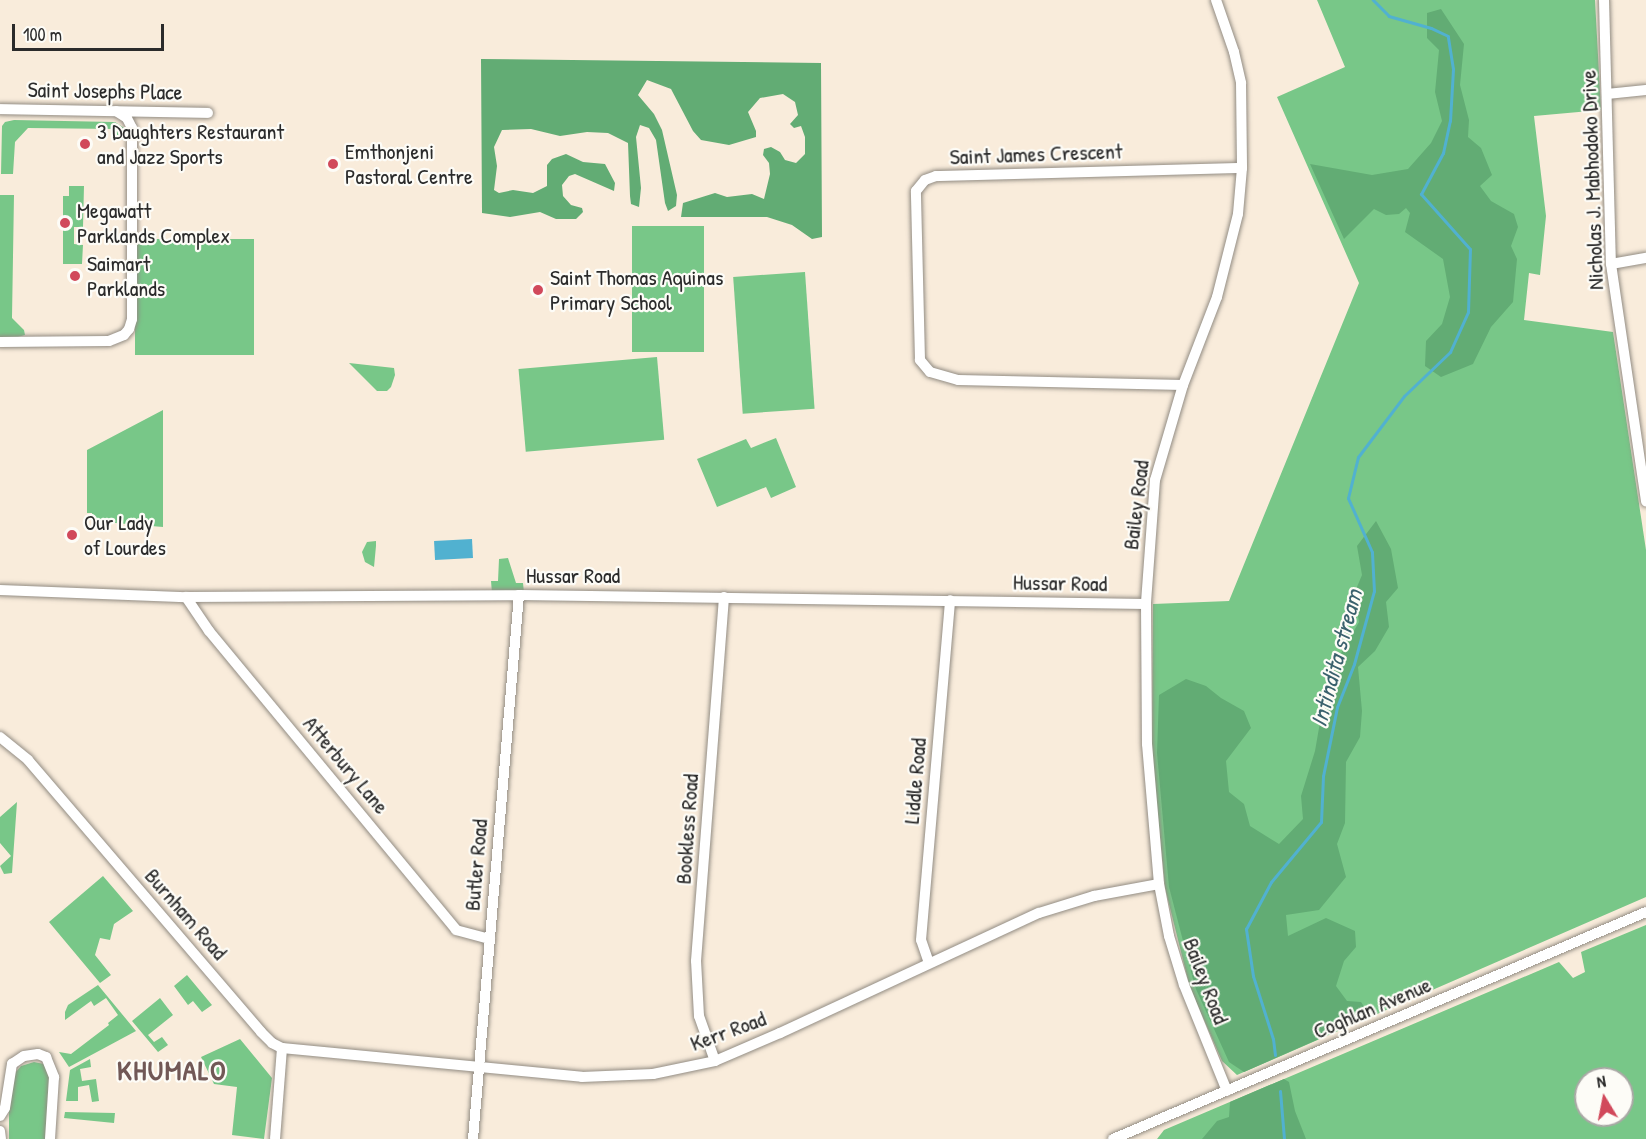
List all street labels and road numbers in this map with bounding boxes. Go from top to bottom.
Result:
street label: Nicholas J. Mabhodoko Drive [1575,70,1609,290]
street label: Saint Josephs Place [27,76,183,106]
street label: Saint James Crescent [949,138,1123,170]
street label: Bailey Road [1117,459,1155,551]
street label: Hussar Road [526,563,620,589]
street label: Hussar Road [1013,569,1107,597]
street label: Atterbury Lane [298,711,394,819]
street label: Liddle Road [898,737,932,825]
street label: Bookless Road [670,773,704,885]
street label: Butler Road [459,818,493,912]
street label: Burnham Road [139,863,233,965]
street label: Bailey Road [1178,934,1234,1028]
street label: Coghlan Avenue [1309,971,1435,1045]
street label: Kerr Road [687,1005,769,1057]

